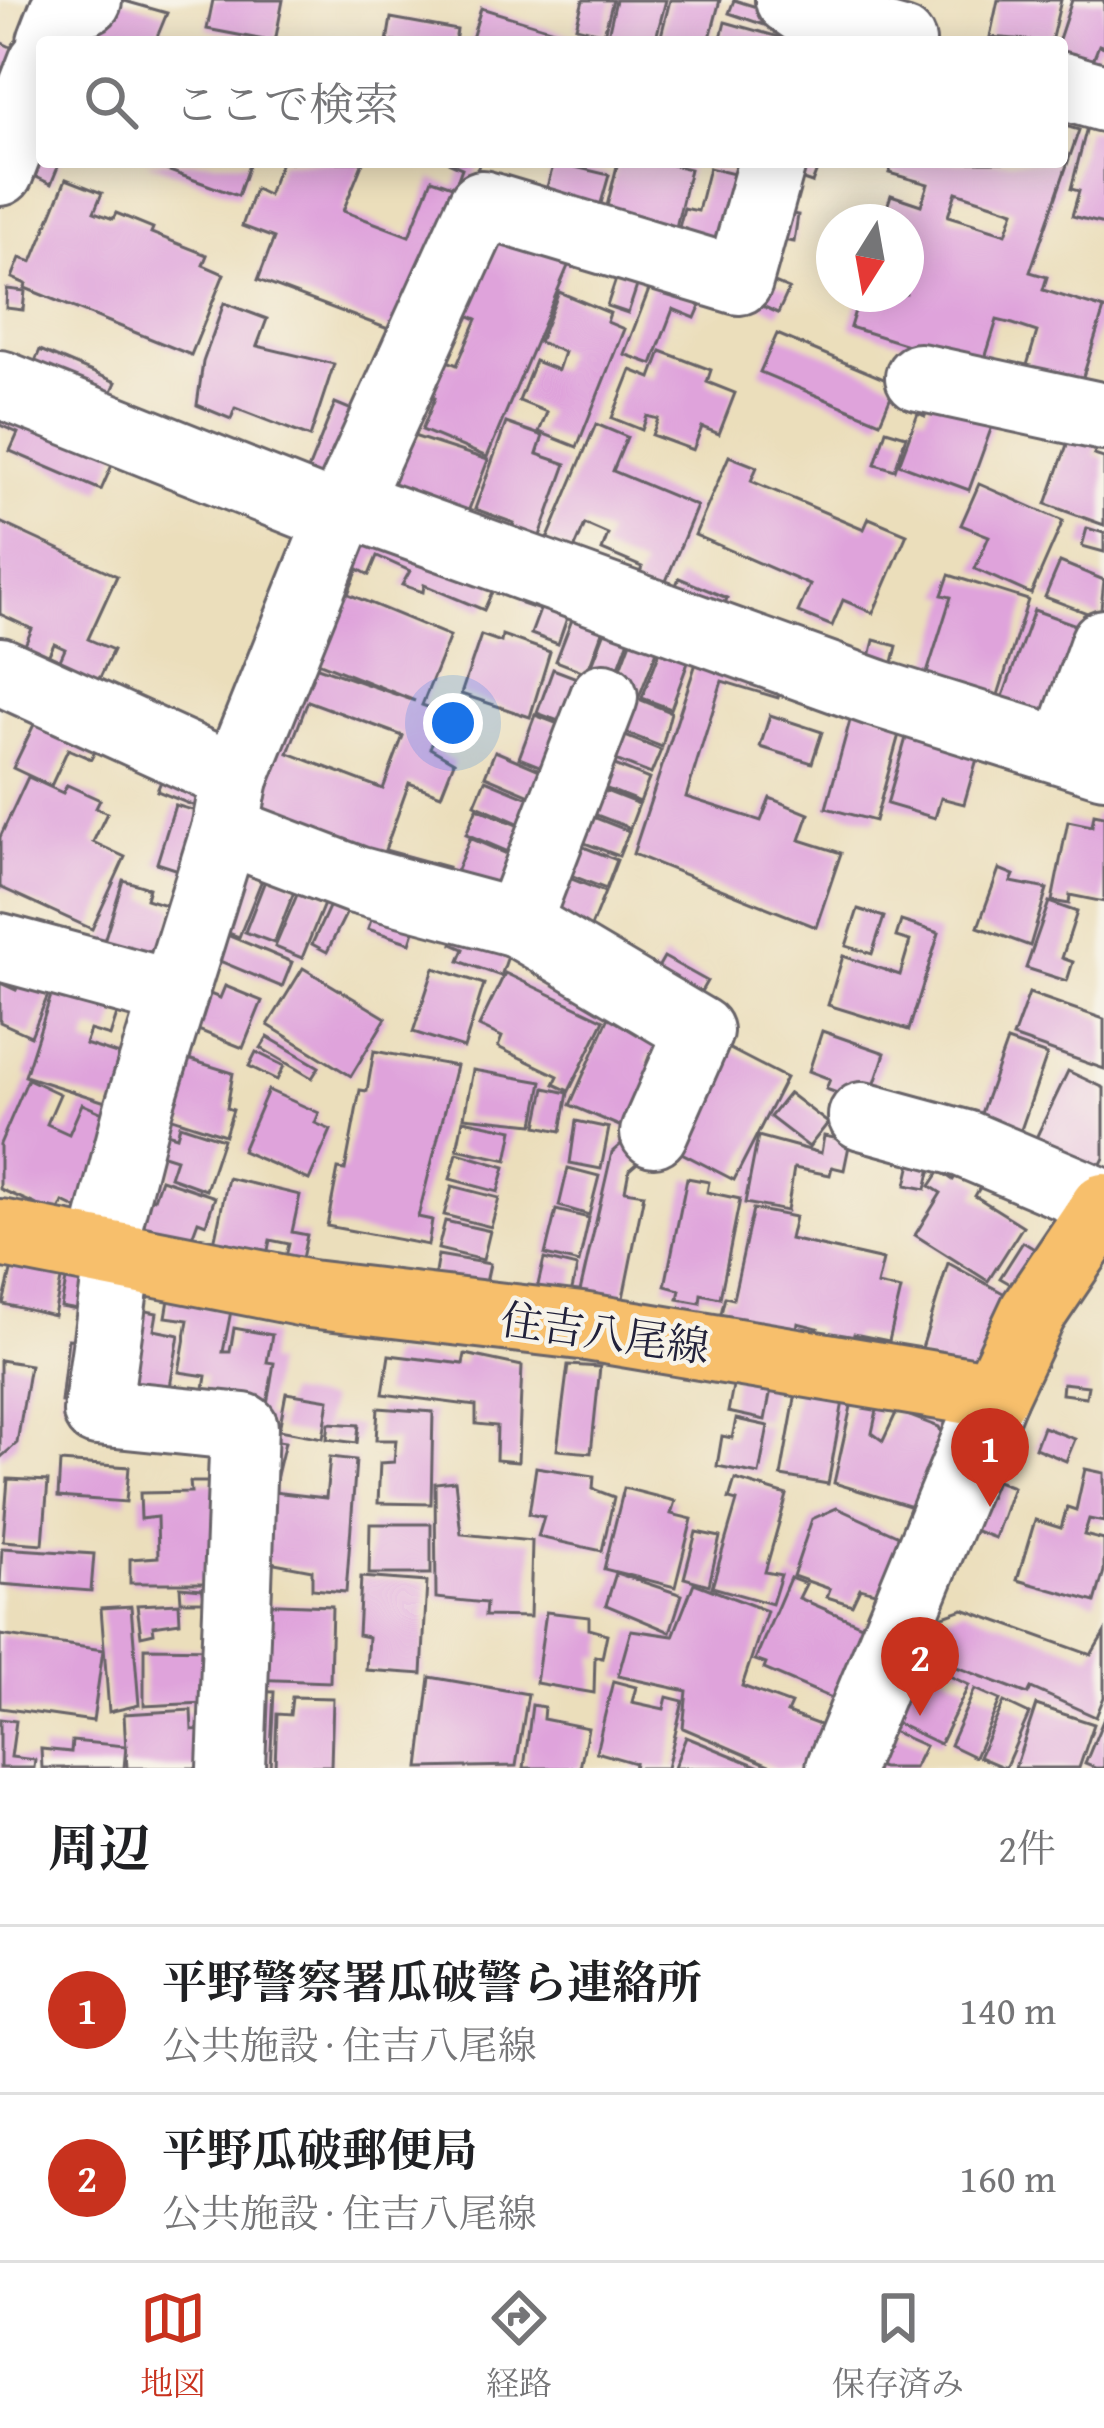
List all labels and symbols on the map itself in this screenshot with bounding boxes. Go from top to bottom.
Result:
north arrow [816,204,924,312]
your location [423,693,483,753]
street label: 住吉八尾線 [497,1288,713,1377]
pin: 1 [951,1408,1029,1507]
pin: 2 [881,1617,959,1716]

